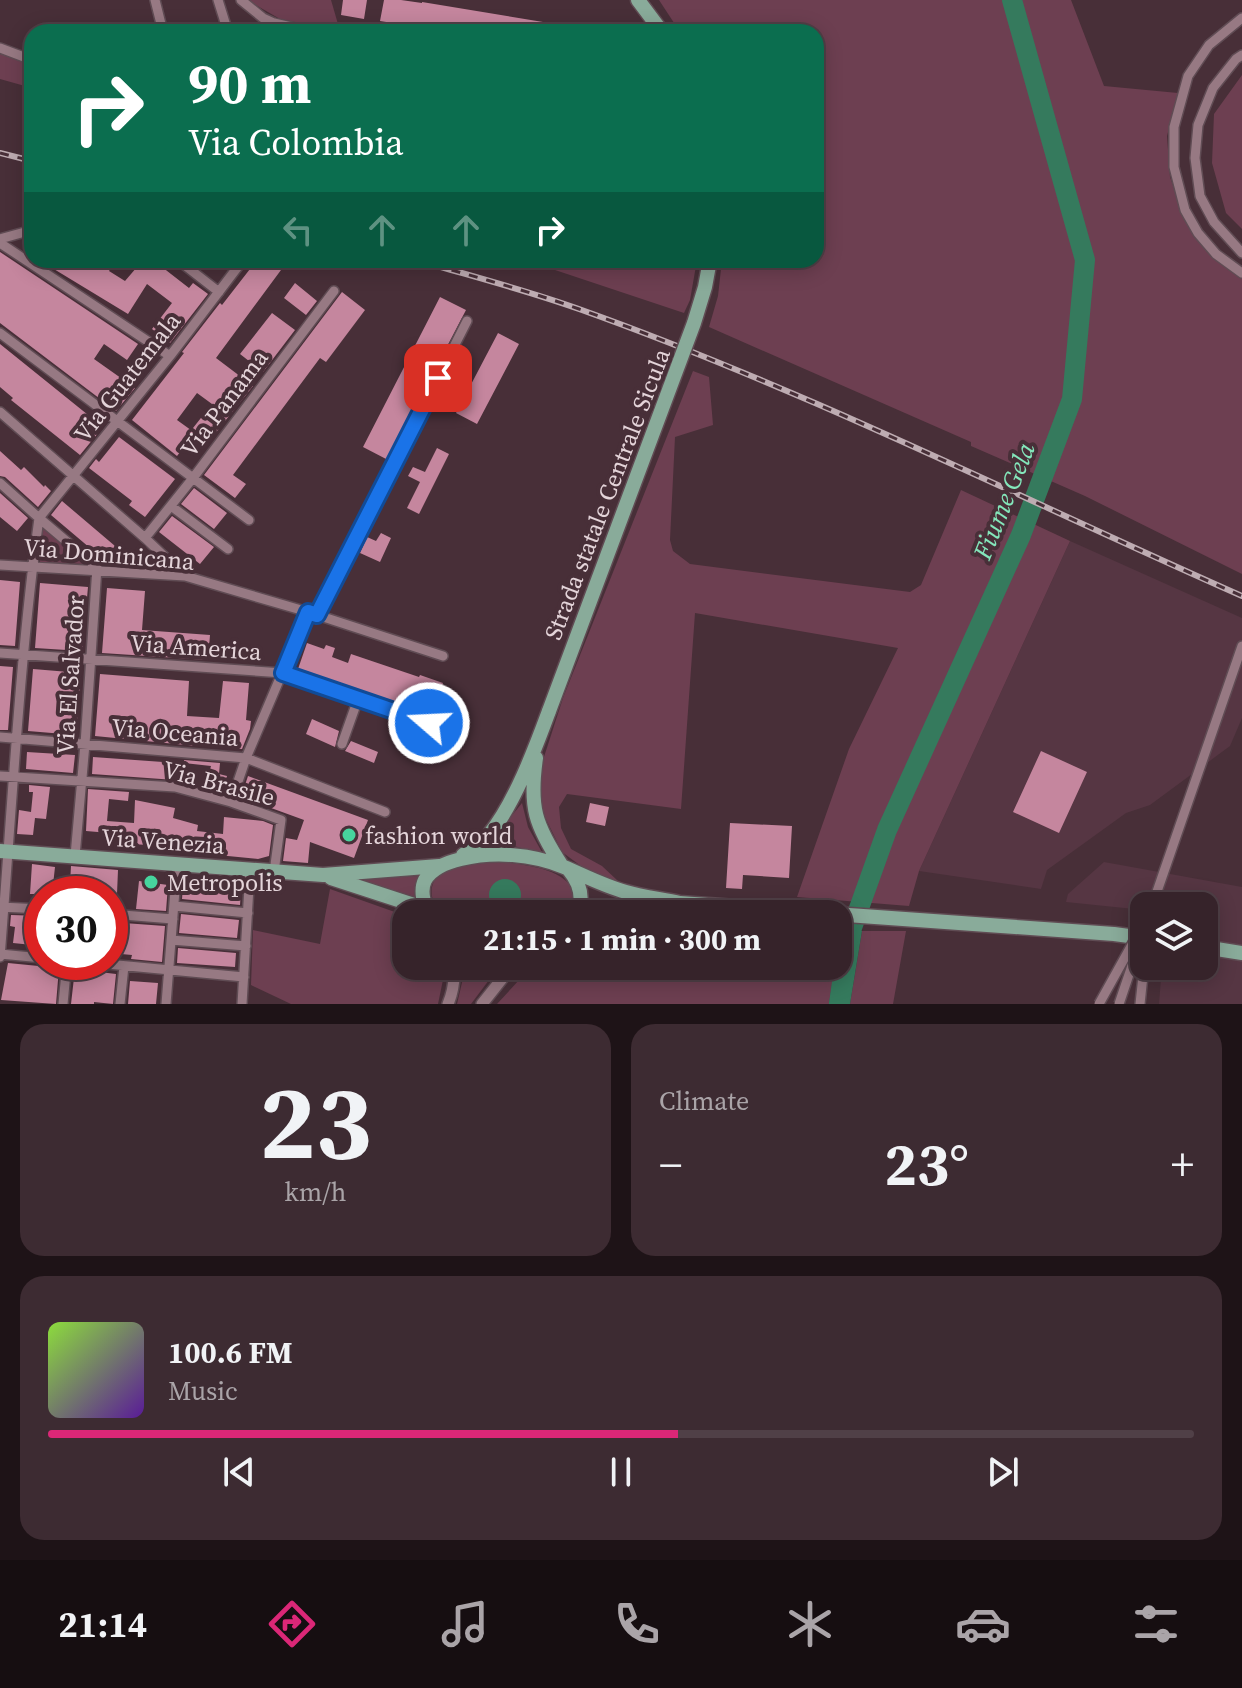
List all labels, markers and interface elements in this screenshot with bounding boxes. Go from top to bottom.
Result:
text: 90 m [188,45,311,122]
icon: right [56,56,160,160]
text: Via Colombia [188,118,404,167]
icon: left [276,208,320,252]
icon: ahead [360,208,404,252]
icon: ahead [444,208,488,252]
icon: right [528,208,572,252]
street label: Via Guatemala [66,305,189,449]
street label: Via Panama [173,342,276,464]
street label: Strada statale Centrale Sicula [536,343,678,644]
pin [404,344,472,412]
icon: arrive [416,356,460,400]
water label: Fiume Gela [964,437,1044,566]
street label: Via Dominicana [22,530,197,578]
street label: Via El Salvador [48,594,92,756]
street label: Via America [129,626,263,668]
position arrow [387,681,471,765]
street label: Via Oceania [110,710,241,754]
street label: Via Brasile [159,752,279,814]
place label: fashion world [365,819,513,852]
street label: Via Venezia [100,820,227,862]
marker: fashion world [340,826,358,844]
place label: Metropolis [167,866,283,899]
marker: Metropolis [142,873,160,891]
speed limit sign: 30 [24,876,128,980]
map controls [1130,892,1218,980]
button: layers [1130,892,1218,980]
text: 21:15 · 1 min · 300 m [483,919,761,960]
text: 23 [259,1050,372,1193]
text: Climate [659,1083,749,1119]
text: 23° [884,1123,969,1205]
text: − [659,1134,682,1195]
text: + [1171,1134,1194,1195]
text: km/h [285,1174,346,1210]
text: 100.6 FM [168,1332,293,1373]
text: Music [168,1373,238,1409]
icon: previous [217,1450,261,1494]
icon: pause [599,1450,643,1494]
icon: next [981,1450,1025,1494]
icon: directions [264,1596,320,1652]
icon: music [437,1596,493,1652]
icon: phone [609,1596,665,1652]
icon: climate [782,1596,838,1652]
icon: car [955,1596,1011,1652]
icon: filters [1128,1596,1184,1652]
text: 21:14 [58,1600,147,1649]

